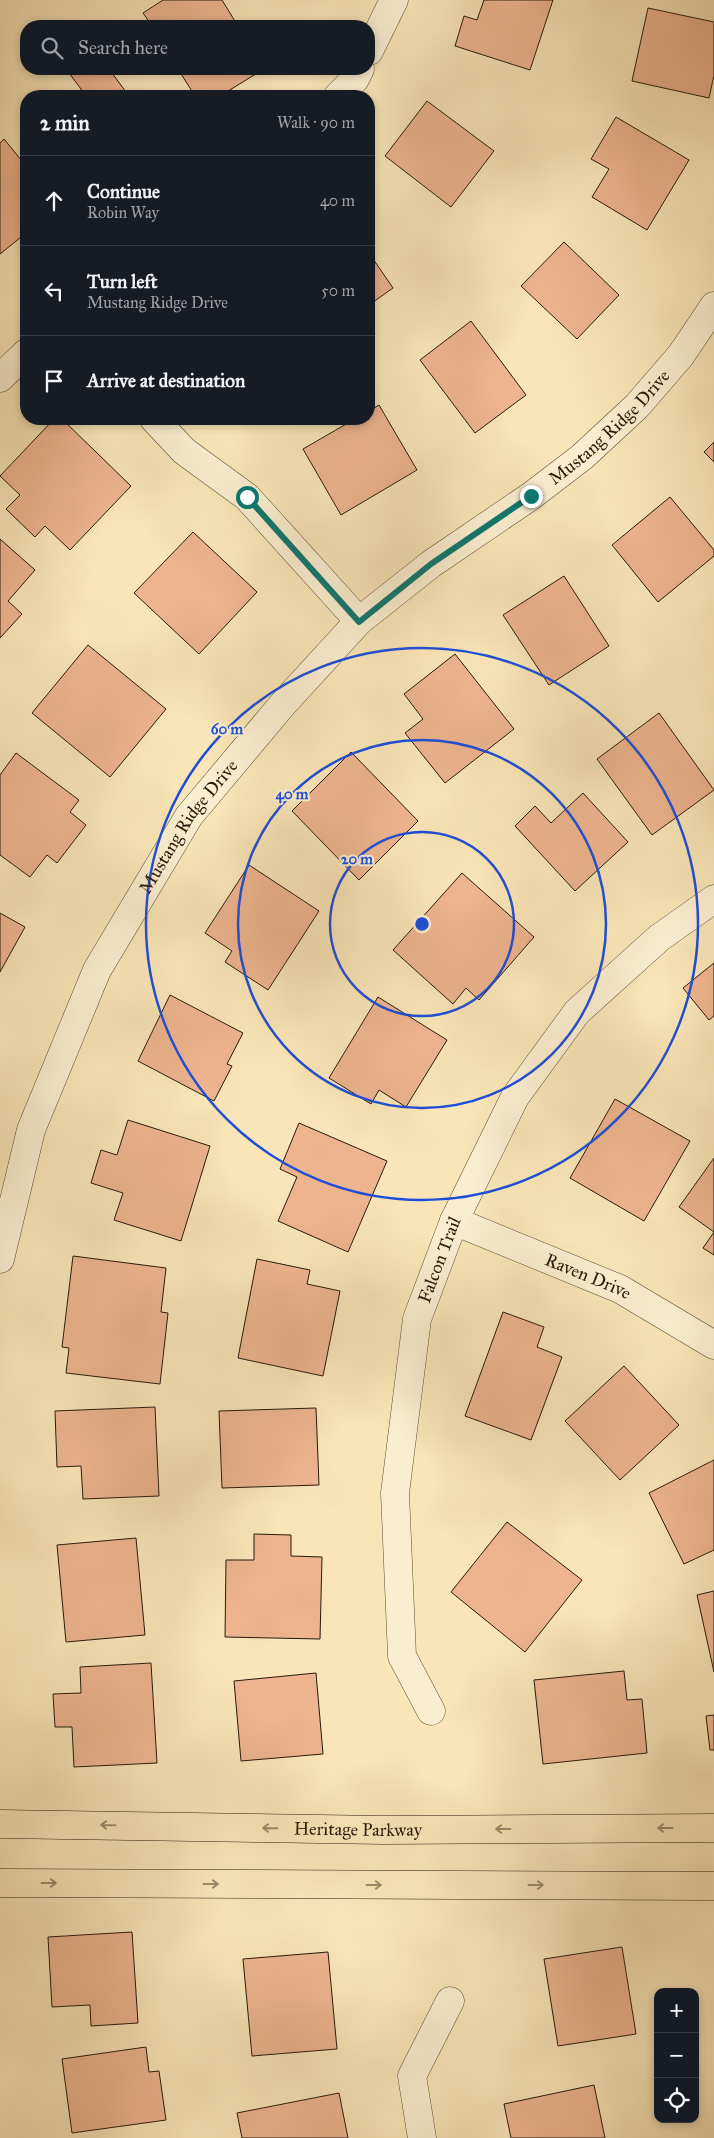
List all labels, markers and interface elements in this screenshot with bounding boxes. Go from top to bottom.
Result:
search box [20,20,375,75]
icon: search [38,34,66,62]
text: Search here [78,36,168,59]
text: 2 min [40,110,90,136]
text: Walk · 90 m [277,113,355,132]
text: Continue [87,180,160,203]
icon: ahead [40,187,68,215]
text: 40 m [320,191,355,210]
text: Robin Way [87,203,159,222]
text: Turn left [87,270,157,293]
icon: left [40,277,68,305]
text: 50 m [321,281,355,300]
text: Mustang Ridge Drive [87,293,228,312]
street label: Mustang Ridge Drive [544,365,674,490]
icon: arrive [40,367,68,395]
text: Arrive at destination [87,369,245,392]
route end [520,485,543,508]
route start [236,486,259,509]
text: 60 m [211,720,244,738]
street label: Mustang Ridge Drive [134,755,243,898]
text: 40 m [276,785,309,804]
text: 20 m [341,850,373,868]
centre of rings [413,915,431,933]
street label: Falcon Trail [413,1213,466,1306]
street label: Raven Drive [542,1248,635,1304]
street label: Heritage Parkway [294,1818,423,1841]
one-way arrow [100,1821,116,1830]
one-way arrow [263,1823,279,1833]
one-way arrow [658,1823,674,1833]
one-way arrow [495,1824,512,1834]
one-way arrow [40,1878,56,1888]
one-way arrow [202,1879,219,1889]
one-way arrow [365,1880,381,1889]
one-way arrow [528,1880,544,1890]
map controls [654,1988,699,2123]
button: + [654,1988,699,2033]
button: − [654,2033,699,2078]
button: locate [654,2078,699,2123]

